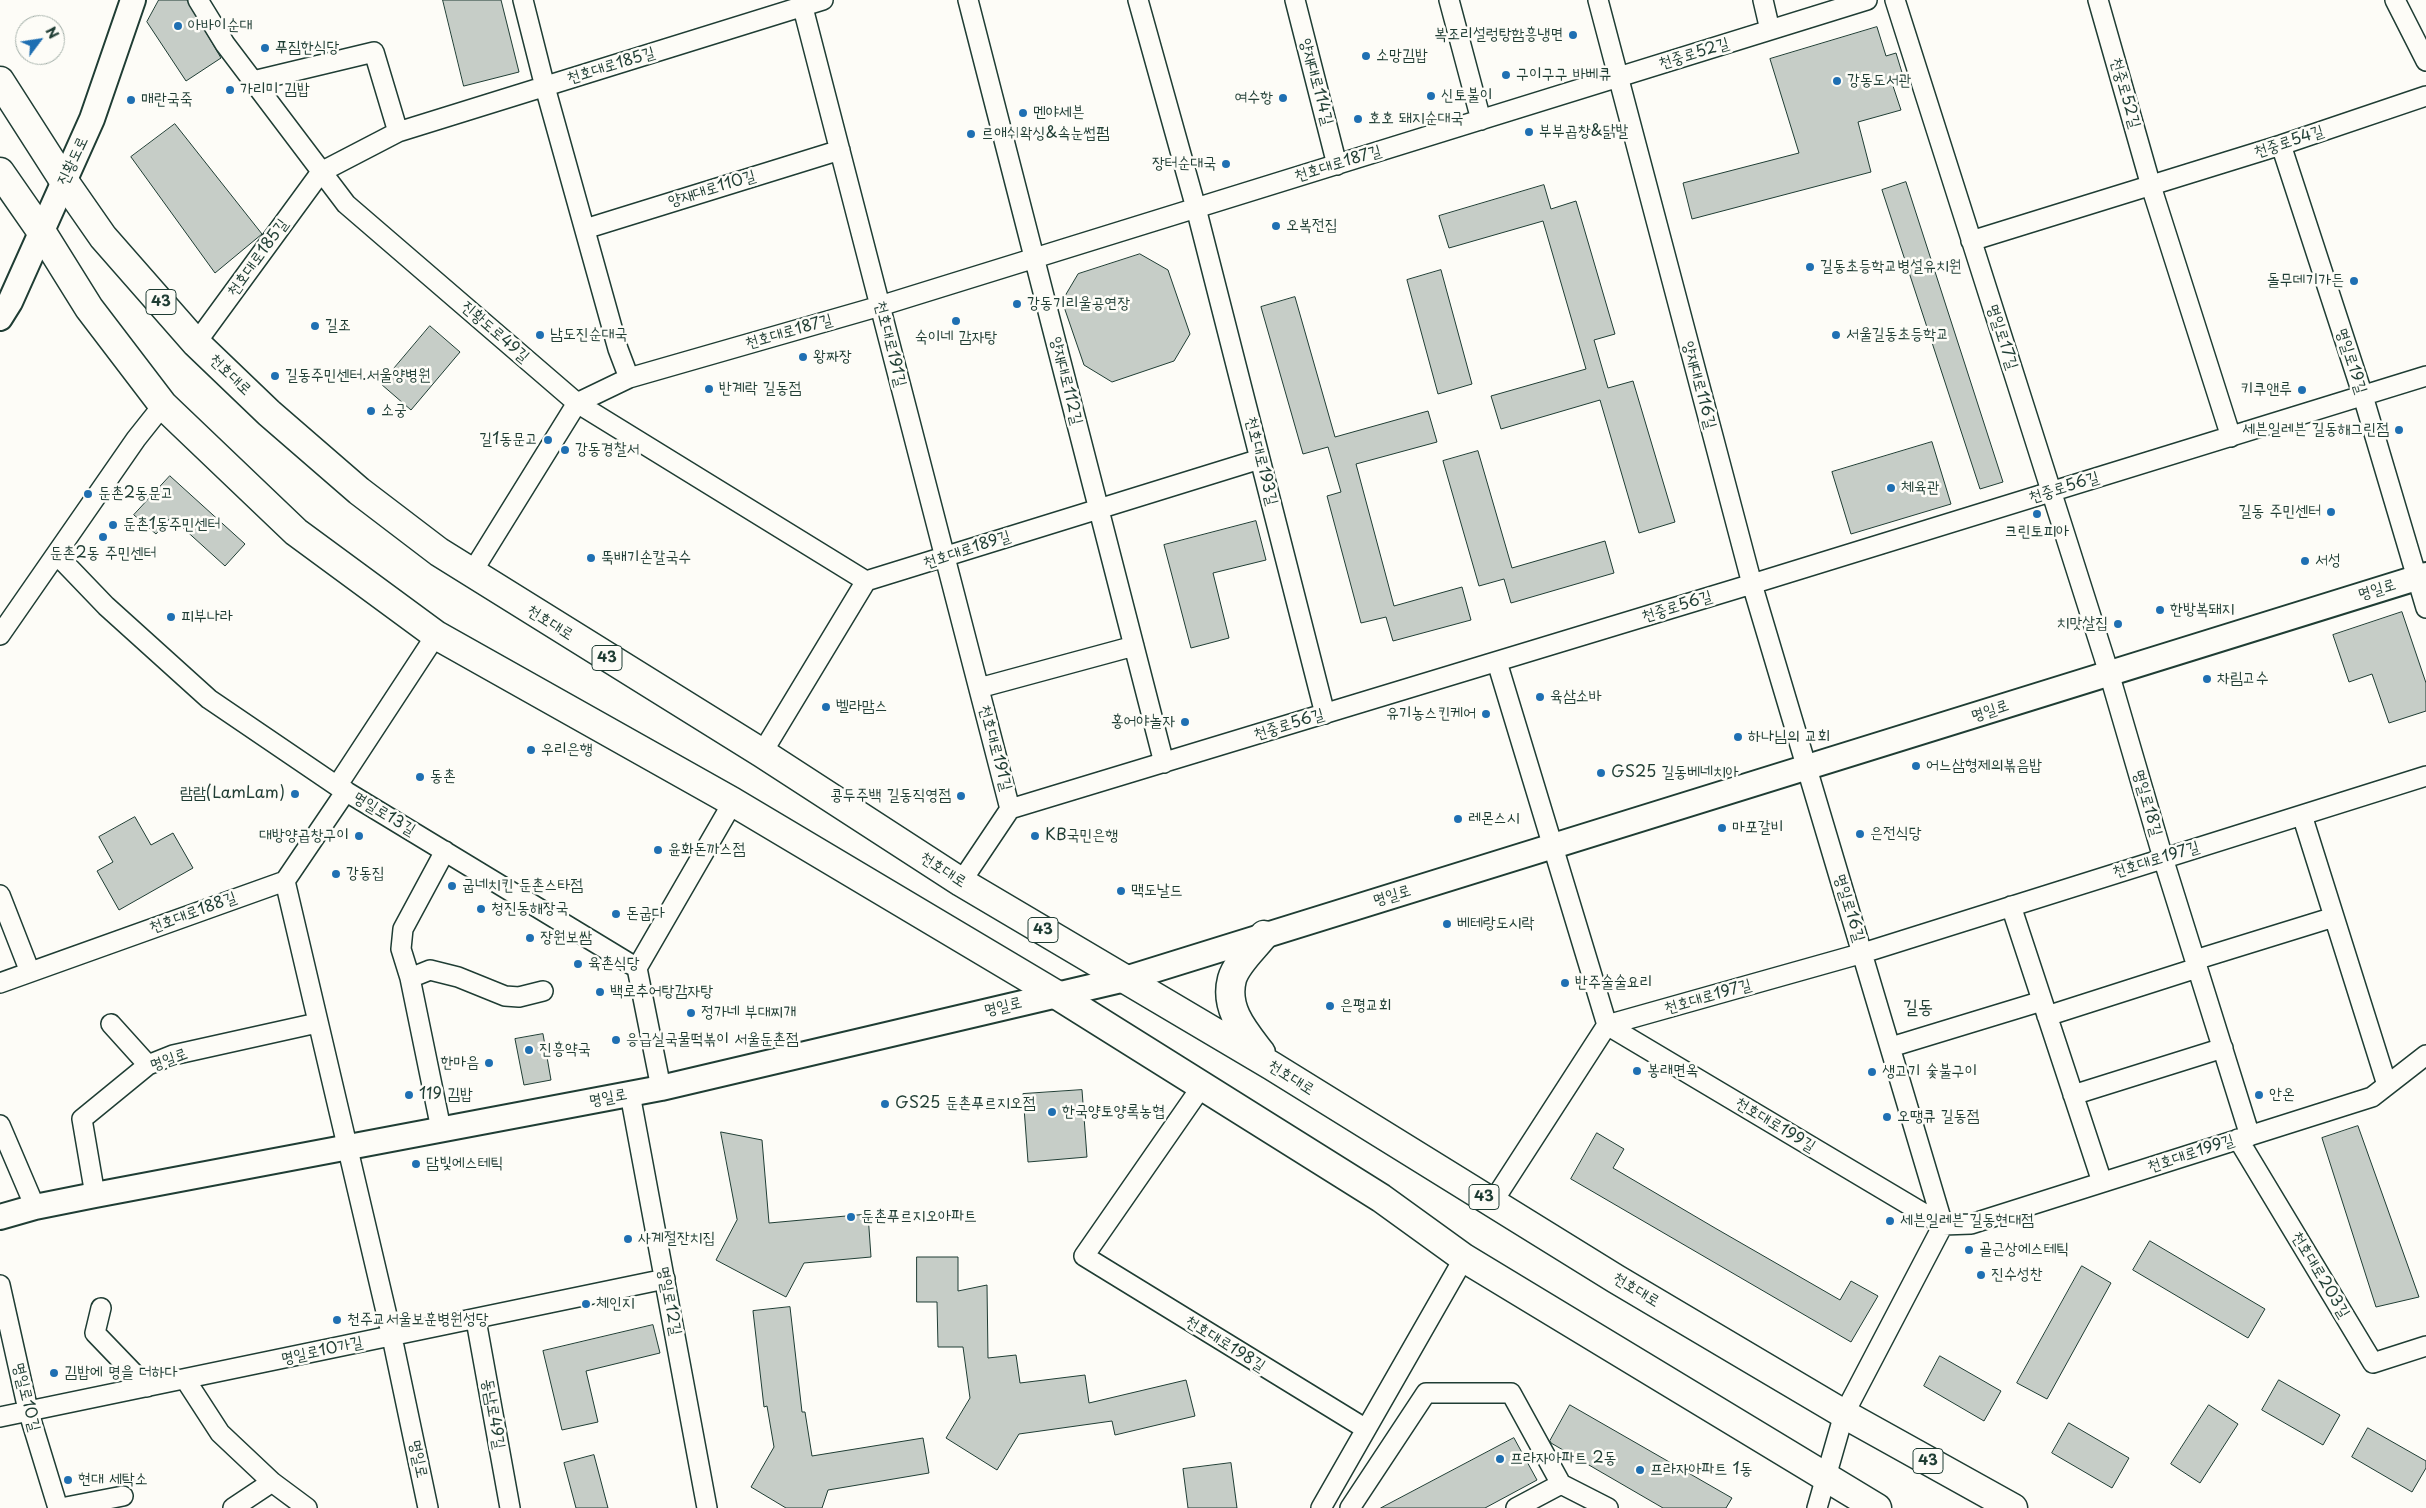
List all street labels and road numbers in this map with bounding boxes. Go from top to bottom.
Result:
street label: 천중로52길 [1656,34,1732,74]
street label: 양재대로114길 [1295,36,1337,128]
street label: 천호대로185길 [565,43,657,89]
street label: 천중로52길 [2106,55,2144,131]
street label: 천중로54길 [2252,122,2326,162]
street label: 진황도로 [53,134,93,188]
street label: 천호대로187길 [1292,142,1384,186]
street label: 양재대로110길 [666,167,758,211]
street label: 천호대로185길 [223,215,293,301]
road number: 43 [146,290,176,314]
street label: 진황도로49길 [457,297,533,367]
street label: 천호대로191길 [870,299,910,389]
street label: 명일로17길 [1982,302,2022,372]
street label: 천호대로187길 [743,310,835,354]
street label: 명일로19길 [2331,326,2371,396]
street label: 양재대로112길 [1046,335,1086,427]
street label: 양재대로116길 [1678,339,1720,431]
street label: 천호대로 [205,350,255,400]
street label: 천호대로193길 [1241,415,1281,507]
street label: 천중로56길 [2026,468,2102,508]
street label: 천호대로189길 [921,527,1013,573]
street label: 명일로 [2356,575,2398,605]
street label: 천중로56길 [1639,587,1715,627]
street label: 천호대로 [523,601,577,645]
road number: 43 [592,646,622,670]
street label: 명일로 [1969,696,2011,726]
street label: 천호대로191길 [974,703,1016,793]
street label: 천중로56길 [1251,705,1327,745]
street label: 명일로18길 [2128,767,2166,839]
street label: 명일로13길 [349,788,419,840]
street label: 천호대로197길 [2110,838,2202,882]
street label: 천호대로 [916,848,970,892]
street label: 명일로16길 [1830,872,1868,944]
street label: 명일로 [1371,881,1413,911]
street label: 천호대로188길 [147,888,239,938]
road number: 43 [1028,918,1058,942]
street label: 천호대로197길 [1662,975,1754,1019]
street label: 명일로 [982,993,1024,1021]
street label: 명일로 [148,1044,190,1076]
street label: 천호대로 [1264,1056,1318,1100]
street label: 명일로 [587,1085,629,1111]
street label: 천호대로199길 [1731,1094,1819,1156]
street label: 천호대로199길 [2145,1131,2237,1177]
road number: 43 [1469,1184,1499,1210]
street label: 천호대로203길 [2287,1228,2353,1322]
street label: 명일로12길 [653,1265,685,1337]
street label: 천호대로 [1609,1269,1663,1311]
street label: 천호대로198길 [1181,1312,1269,1376]
street label: 명일로10가길 [279,1333,365,1369]
street label: 명일로10길 [8,1361,44,1433]
street label: 동남로49길 [477,1377,509,1451]
street label: 명일로 [405,1438,431,1480]
road number: 43 [1913,1448,1943,1474]

